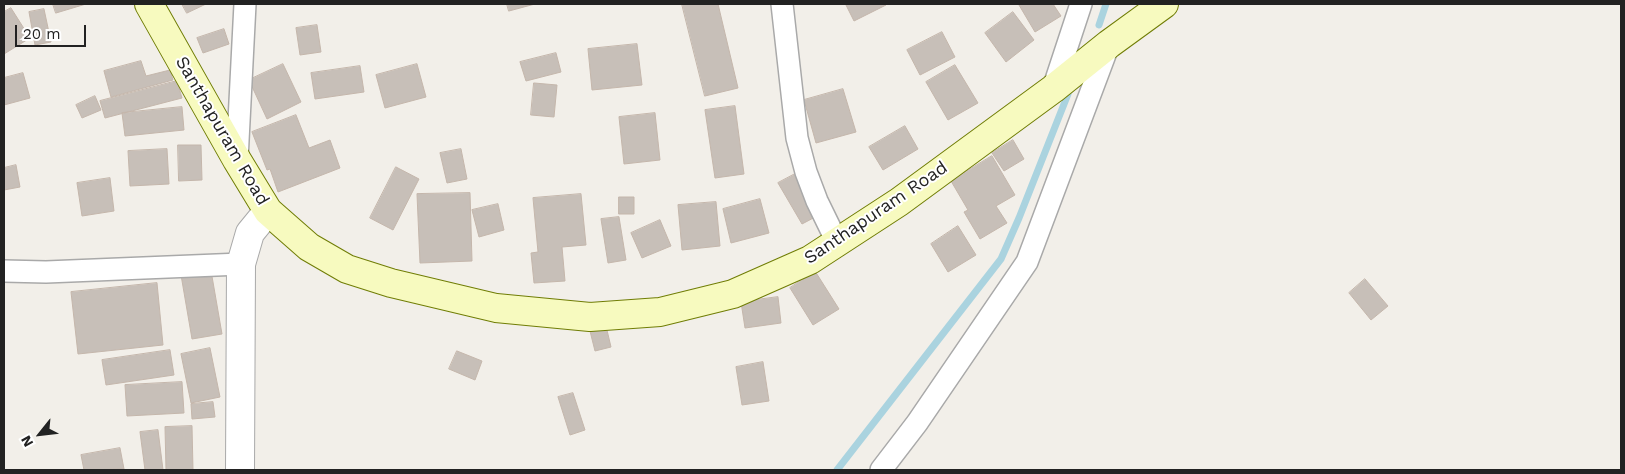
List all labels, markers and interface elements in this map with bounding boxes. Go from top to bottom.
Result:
scale bar [18,15,89,47]
text: 20 m [23,25,61,43]
street label: Santhapuram Road [171,53,273,209]
street label: Santhapuram Road [800,157,952,269]
north arrow [15,409,65,459]
text: N [17,433,36,450]

